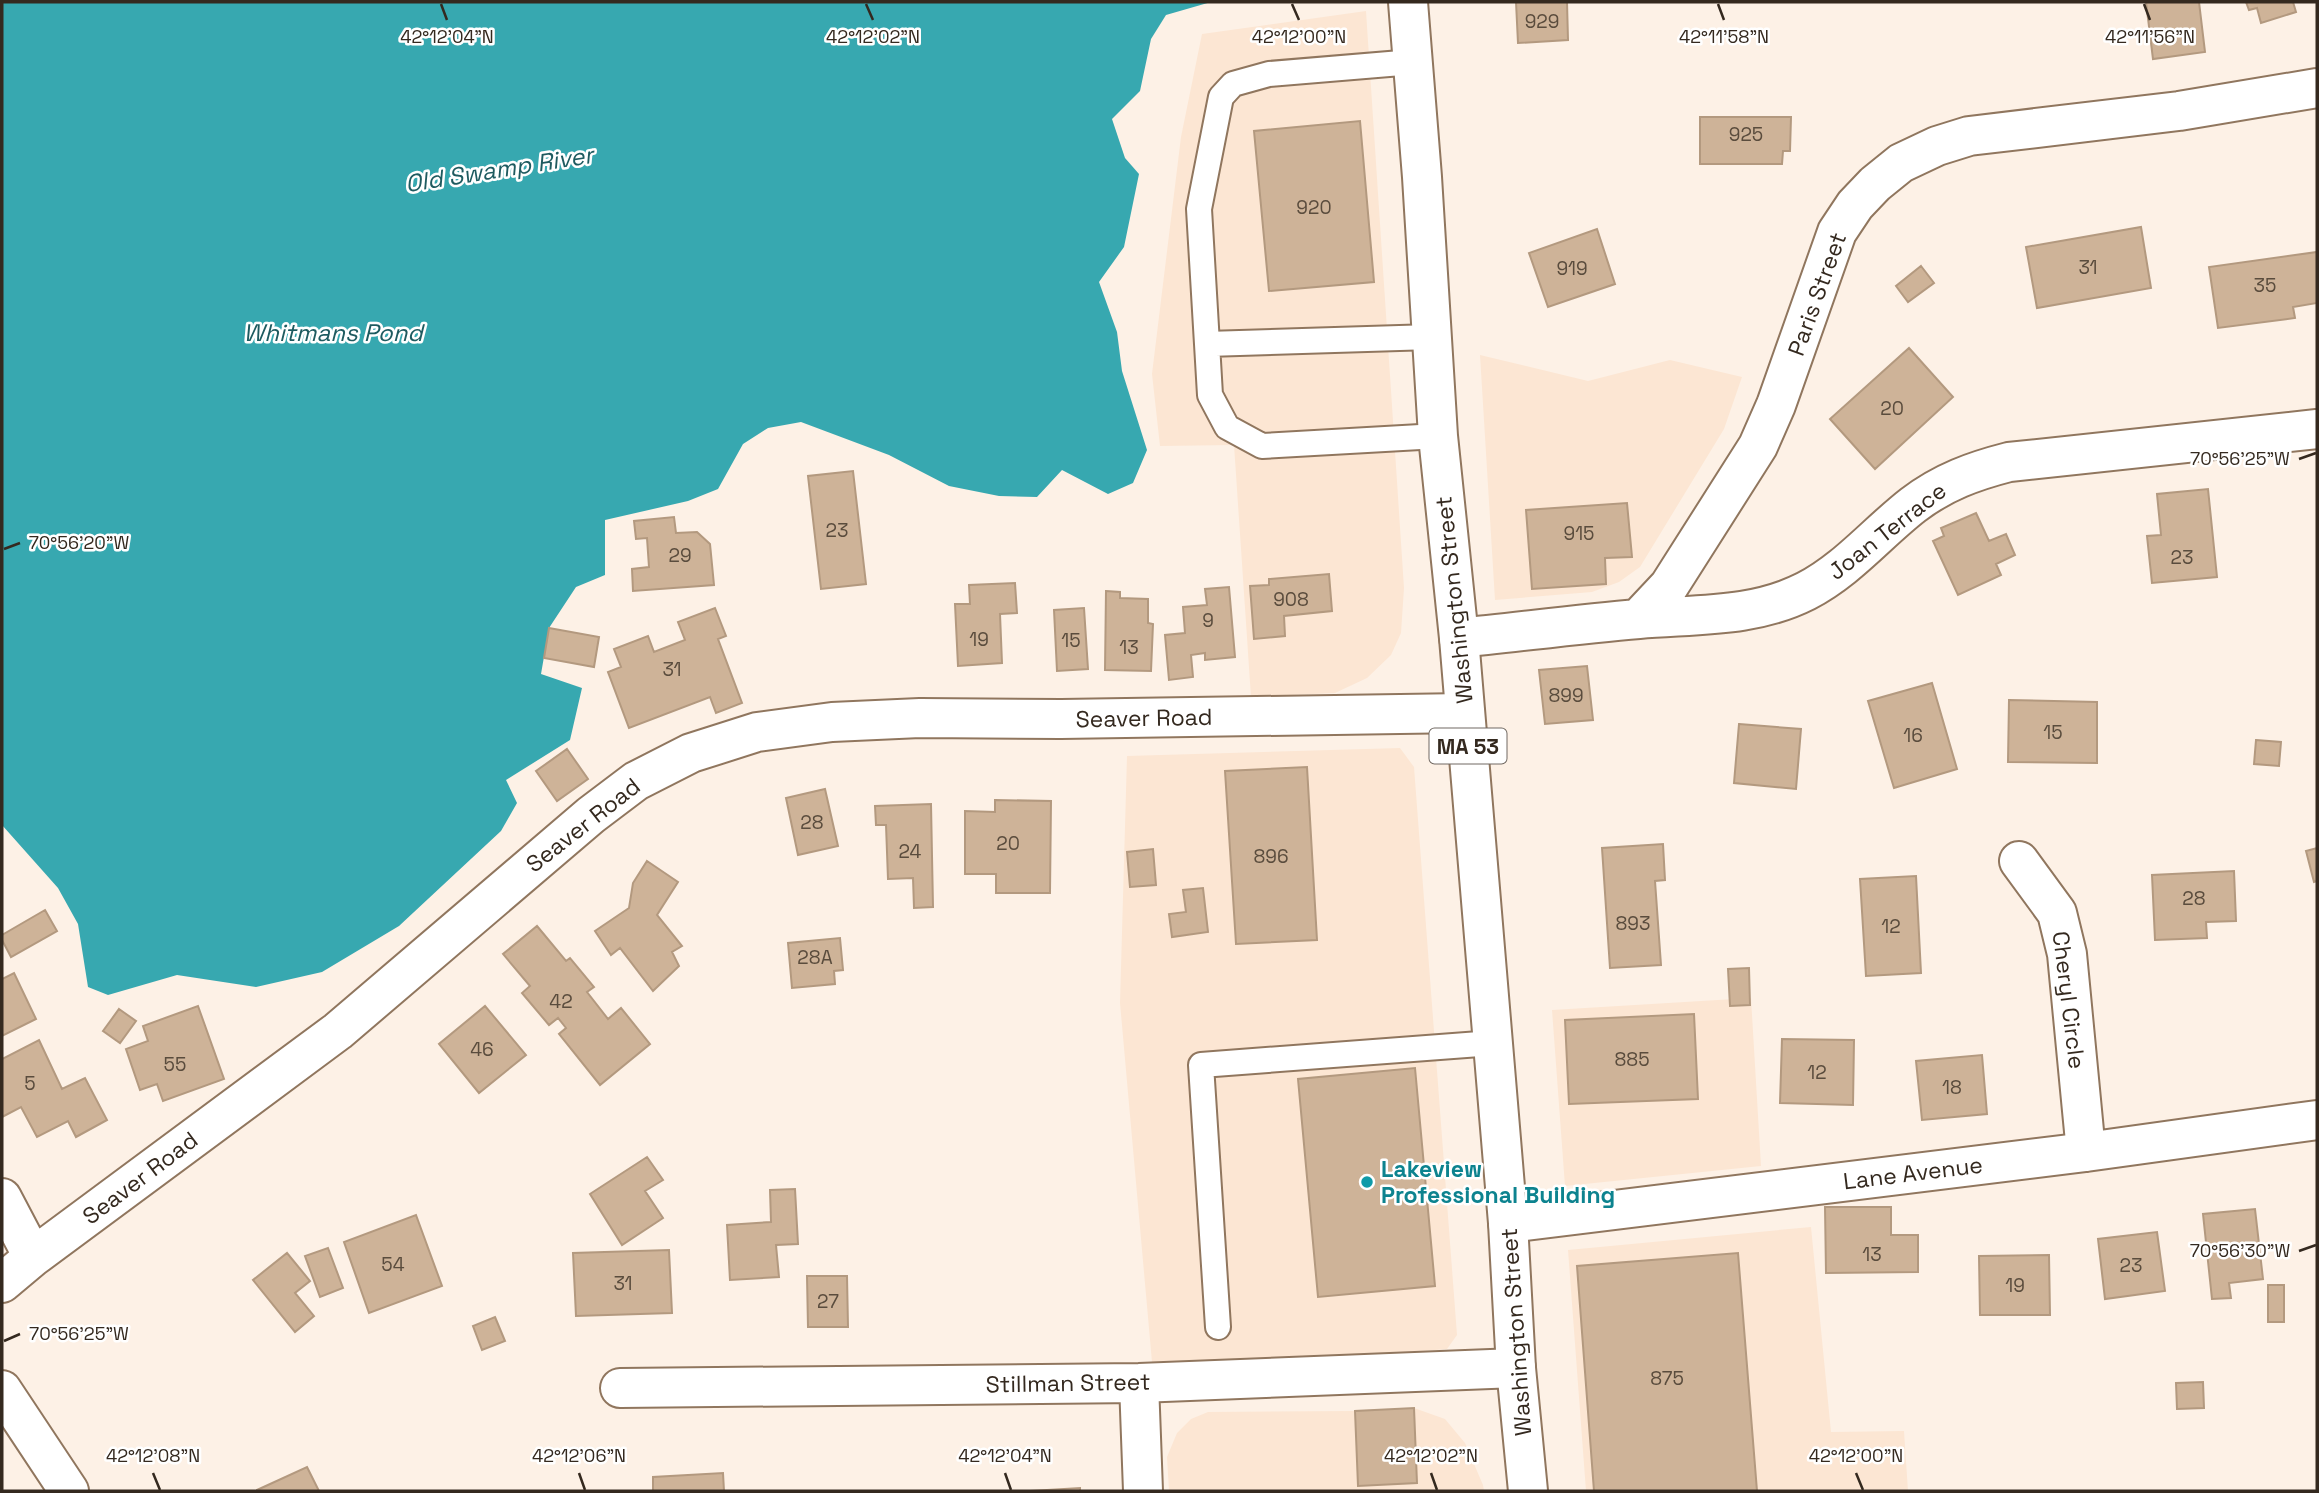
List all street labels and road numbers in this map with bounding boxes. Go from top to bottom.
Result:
street label: Paris Street [1781,228,1853,360]
street label: Joan Terrace [1822,475,1952,587]
street label: Washington Street [1428,495,1480,705]
street label: Seaver Road [1075,702,1213,734]
road number: MA 53 [1430,728,1506,764]
street label: Seaver Road [520,771,646,879]
street label: Cheryl Circle [2046,929,2092,1071]
street label: Seaver Road [76,1125,204,1231]
street label: Lane Avenue [1842,1150,1984,1196]
street label: Washington Street [1494,1227,1538,1437]
street label: Stillman Street [985,1367,1151,1399]

